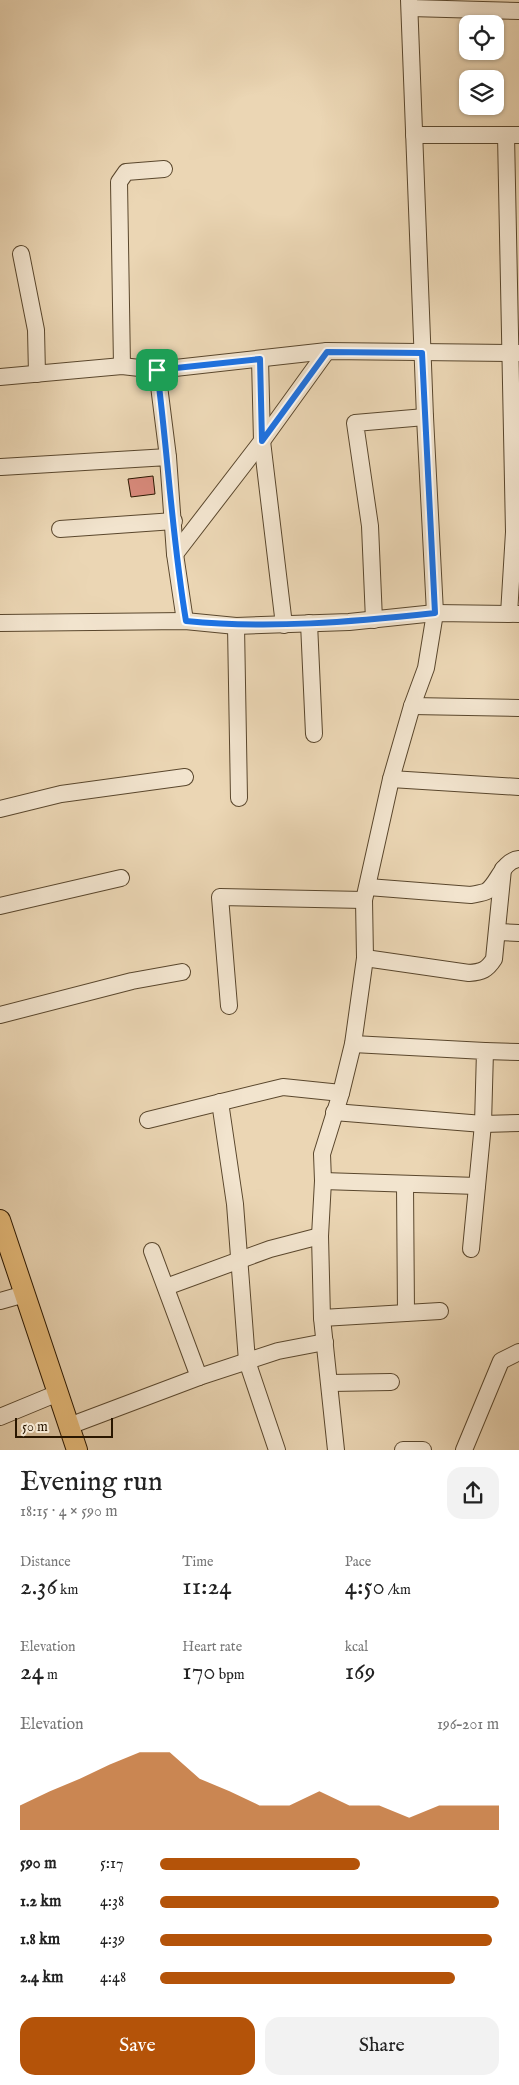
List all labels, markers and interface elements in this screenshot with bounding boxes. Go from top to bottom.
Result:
map controls [459,15,504,115]
button: locate [459,15,504,60]
button: layers [459,70,504,115]
pin [136,349,178,391]
icon: arrive [143,356,171,384]
scale bar [15,1415,112,1438]
text: 50 m [22,1418,48,1436]
text: Evening run [20,1465,163,1500]
button: share [447,1467,499,1519]
text: 18:15 · 4 × 590 m [20,1502,118,1522]
text: Distance [20,1553,71,1571]
text: Time [182,1553,213,1571]
text: Pace [345,1553,371,1571]
text: 2.36 [20,1571,57,1603]
text: 11:24 [182,1571,232,1603]
text: 4:50 [345,1571,385,1603]
text: km [57,1581,78,1599]
text: /km [385,1581,411,1599]
text: Elevation [20,1638,76,1656]
text: Heart rate [182,1638,242,1656]
text: kcal [345,1638,368,1656]
text: 24 [20,1656,44,1688]
text: 170 [182,1656,216,1688]
text: 169 [345,1656,375,1688]
text: m [44,1666,58,1684]
text: bpm [216,1666,245,1684]
text: Elevation [20,1715,83,1735]
text: 196–201 m [437,1715,499,1735]
text: 590 m [20,1854,57,1874]
text: 5:17 [100,1854,123,1874]
text: 1.2 km [20,1892,61,1912]
text: 4:38 [100,1892,124,1912]
text: 1.8 km [20,1930,60,1950]
text: 4:39 [100,1930,125,1950]
text: 2.4 km [20,1968,63,1988]
text: 4:48 [100,1968,126,1988]
button: Save [20,2017,255,2075]
button: Share [265,2017,499,2075]

